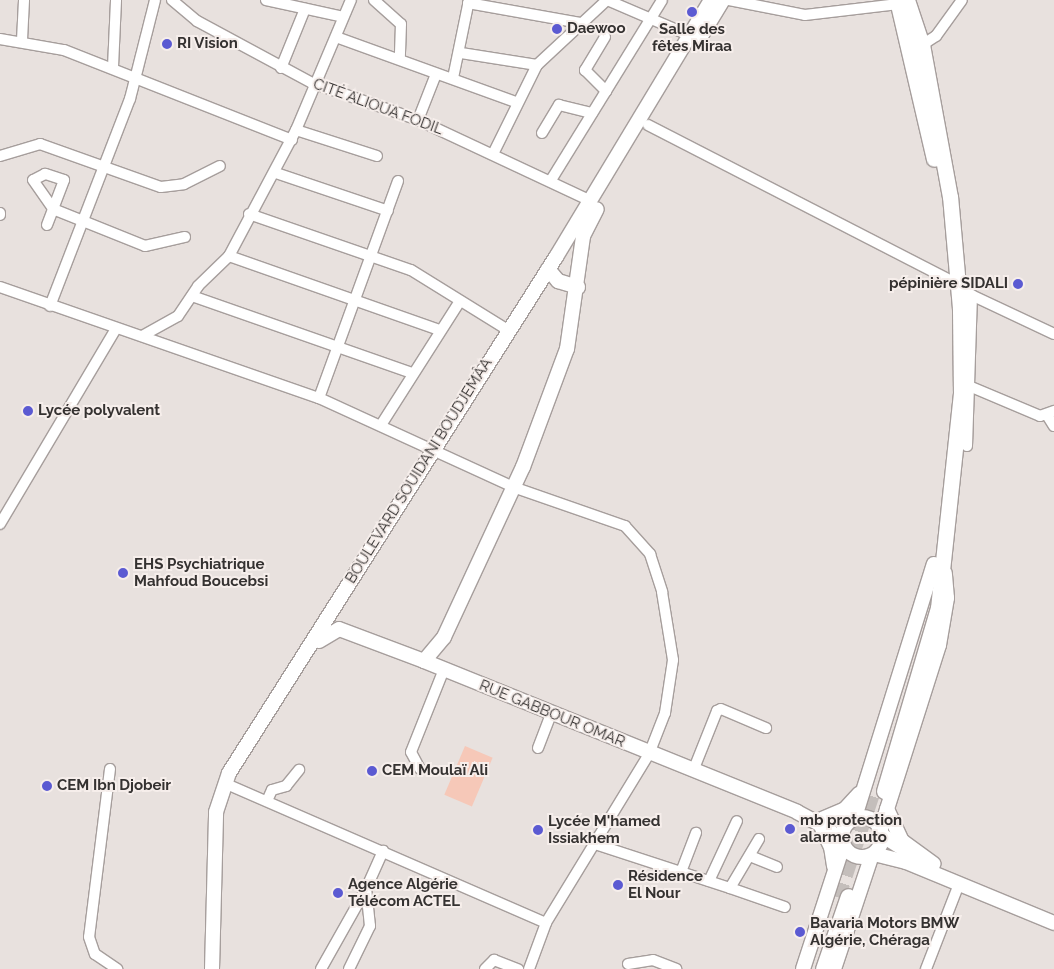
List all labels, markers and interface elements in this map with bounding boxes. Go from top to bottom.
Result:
marker: Salle des fêtes Miraa [686,6,698,18]
place label: Daewoo [567,20,625,38]
place label: Salle des fêtes Miraa [652,20,732,55]
marker: Daewoo [551,23,563,35]
place label: RI Vision [177,35,238,53]
marker: RI Vision [161,38,173,50]
street label: CITÉ ALIOUA FODIL [310,75,446,139]
place label: pépinière SIDALI [889,275,1008,293]
marker: pépinière SIDALI [1012,278,1024,290]
street label: BOULEVARD SOUIDANI BOUDJEMÂA [342,355,496,587]
place label: Lycée polyvalent [38,402,160,420]
marker: Lycée polyvalent [22,405,34,417]
place label: EHS Psychiatrique Mahfoud Boucebsi [134,555,268,590]
marker: EHS Psychiatrique Mahfoud Boucebsi [116,566,130,580]
street label: RUE GABBOUR OMAR [477,677,627,751]
place label: CEM Moulaï Ali [382,762,488,780]
marker: CEM Moulaï Ali [366,765,378,777]
place label: CEM Ibn Djobeir [57,777,171,795]
marker: CEM Ibn Djobeir [41,780,53,792]
place label: mb protection alarme auto [800,811,902,846]
place label: Lycée M'hamed Issiakhem [548,812,661,847]
marker: mb protection alarme auto [784,823,796,835]
marker: Lycée M'hamed Issiakhem [532,824,544,836]
place label: Résidence El Nour [628,867,703,902]
place label: Agence Algérie Télécom ACTEL [348,875,461,910]
marker: Résidence El Nour [612,879,624,891]
marker: Agence Algérie Télécom ACTEL [332,887,344,899]
place label: Bavaria Motors BMW Algérie, Chéraga [810,914,959,949]
marker: Bavaria Motors BMW Algérie, Chéraga [794,926,806,938]

